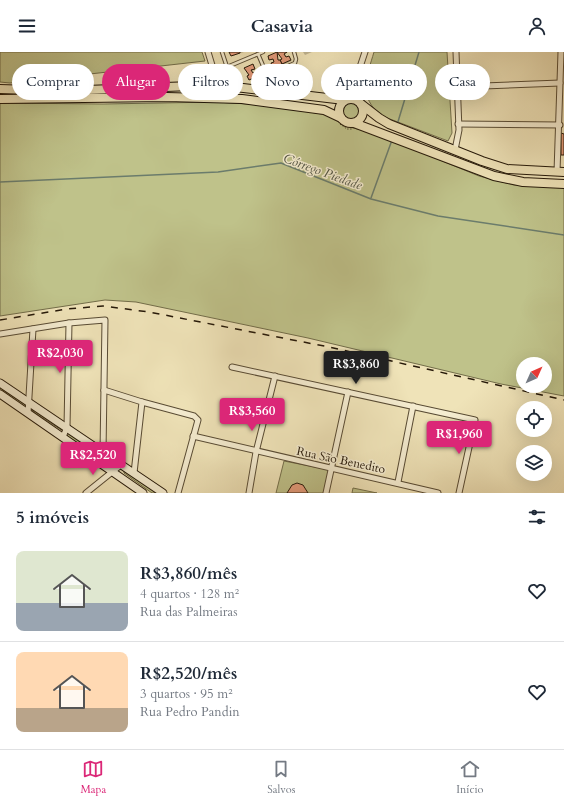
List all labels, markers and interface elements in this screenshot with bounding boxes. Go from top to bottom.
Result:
text: Casavia [251,14,313,39]
icon: menu [16,15,38,37]
icon: person [526,15,548,37]
chip: Comprar [12,64,94,100]
chip: Alugar [102,64,170,100]
chip: Filtros [178,64,243,100]
chip: Novo [251,64,313,100]
chip: Apartamento [321,64,427,100]
chip: Casa [435,64,490,100]
water label: Córrego Piedade [281,149,365,195]
pin: R$2,030 [23,340,97,374]
text: R$2,030 [37,344,83,362]
pin: R$3,860 [319,351,393,385]
text: R$3,860 [333,355,379,373]
north arrow [516,357,552,393]
map controls [516,357,552,481]
pin: R$3,560 [215,398,289,432]
button: locate [516,401,552,437]
text: R$3,560 [229,402,275,420]
pin: R$1,960 [422,421,496,455]
text: R$1,960 [436,425,482,443]
pin: R$2,520 [56,442,130,476]
street label: Rua São Benedito [295,443,387,477]
button: layers [516,445,552,481]
text: R$2,520 [70,446,116,464]
text: 5 imóveis [16,506,89,529]
icon: filters [526,506,548,528]
text: R$3,860/mês [140,562,237,585]
icon: home [48,567,96,615]
icon: heart [526,580,548,602]
text: 4 quartos · 128 m² [140,585,239,603]
text: Rua das Palmeiras [140,603,238,621]
text: R$2,520/mês [140,662,237,685]
icon: home [48,668,96,716]
icon: heart [526,681,548,703]
text: 3 quartos · 95 m² [140,685,233,703]
text: Rua Pedro Pandin [140,703,240,721]
tab: Mapa [80,758,106,797]
tab: Salvos [267,758,295,797]
tab: Início [456,758,484,797]

